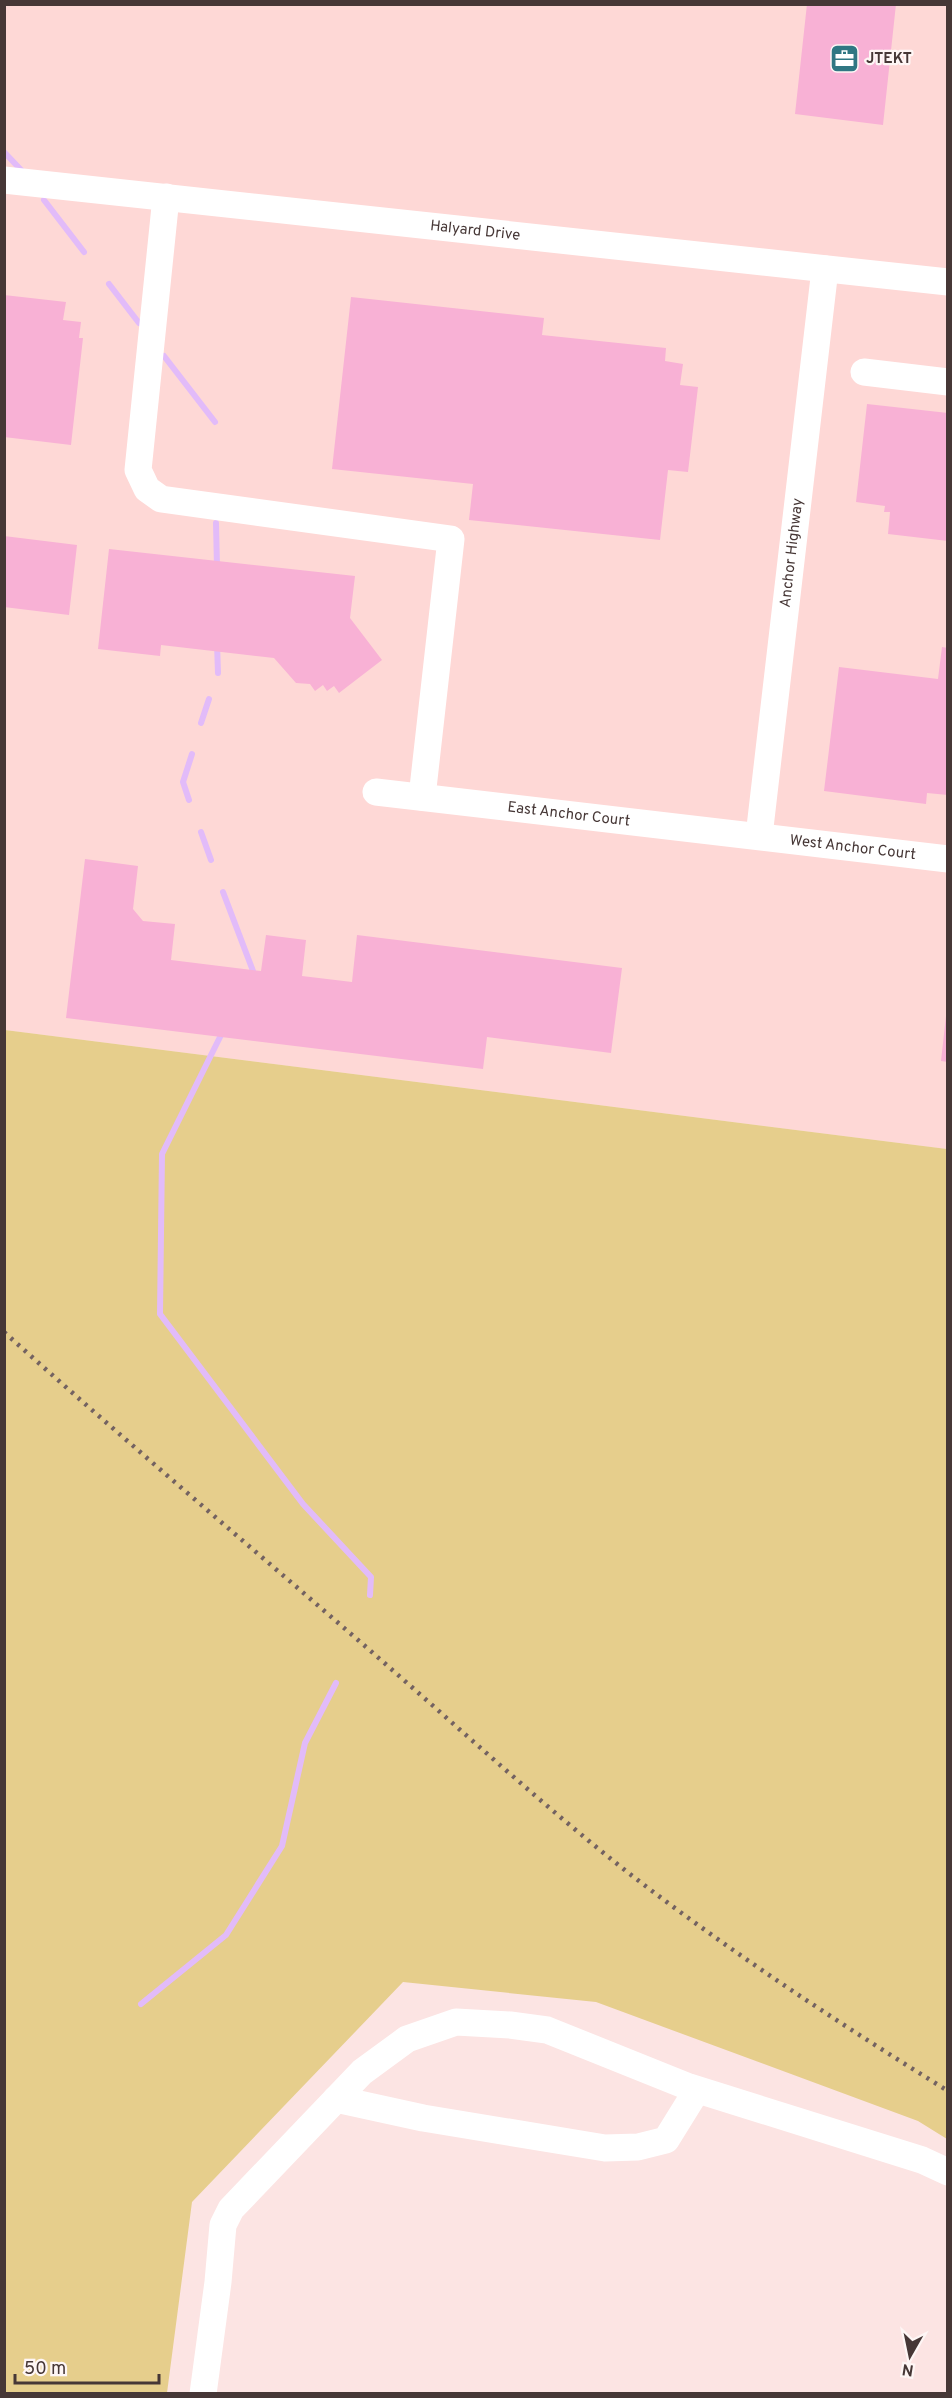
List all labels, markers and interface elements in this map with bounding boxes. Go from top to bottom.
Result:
office icon: JTEKT [829,43,861,75]
place label: JTEKT [866,50,912,69]
street label: Halyard Drive [429,217,521,245]
street label: Anchor Highway [776,497,808,609]
street label: East Anchor Court [506,798,631,831]
street label: West Anchor Court [789,831,917,865]
north arrow [880,2326,940,2386]
scale bar [15,2347,159,2385]
text: 50 m [24,2358,66,2381]
text: N [901,2358,915,2380]

